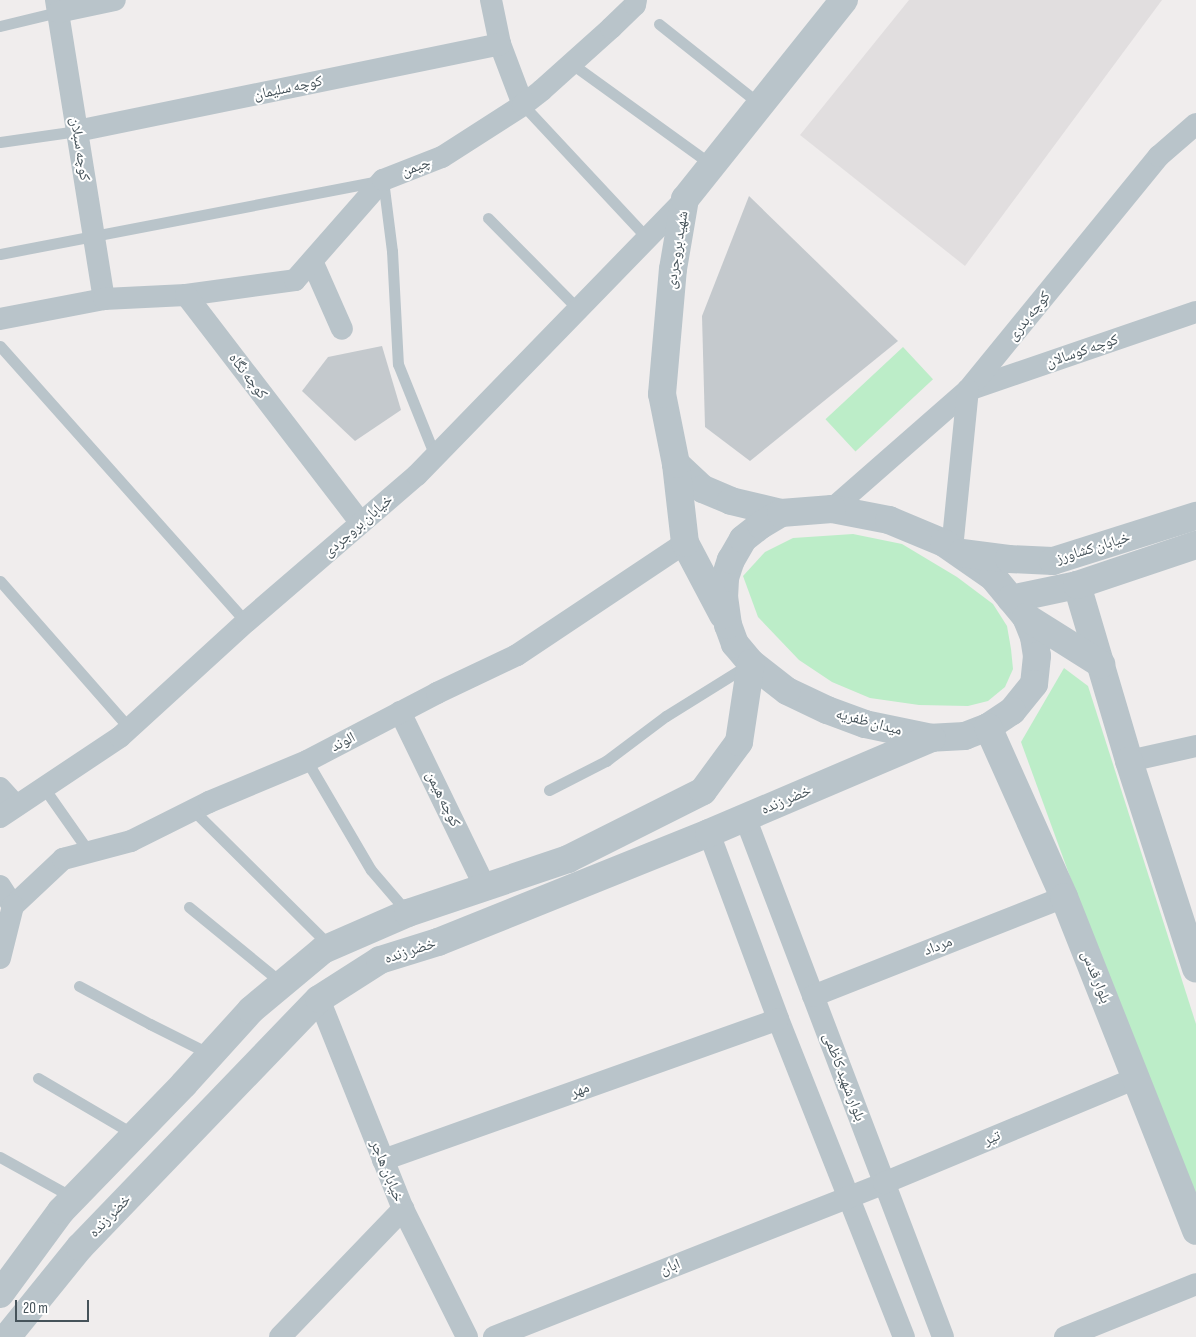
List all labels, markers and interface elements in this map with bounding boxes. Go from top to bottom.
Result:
street label: کوچه سلیمان [252,72,324,104]
street label: کوچه سبلان [66,116,94,182]
street label: چیمن [399,153,433,181]
street label: شهید بروجردی [662,210,692,290]
street label: کوچه بدری [1004,288,1054,344]
street label: کوچه کوسالان [1043,330,1121,372]
street label: کوچه نگاه [225,349,271,403]
street label: خیابان بروجردی [320,491,396,561]
street label: خیابان کشاورز [1054,528,1132,568]
street label: میدان ظفریه [834,705,904,739]
street label: الوند [328,728,358,756]
street label: کوچه هیمن [422,768,464,830]
street label: خضر زنده [758,781,814,819]
street label: مرداد [921,932,955,960]
street label: خضر زنده [382,934,438,968]
street label: بلوار قدس [1077,948,1115,1006]
street label: بلوار شهید کاظمی [819,1030,869,1124]
street label: مهر [568,1078,592,1102]
street label: تیر [981,1127,1003,1149]
street label: خیابان هاجر [367,1138,407,1204]
street label: خضر زنده [85,1191,135,1241]
street label: ابان [657,1255,683,1279]
scale bar [18,1290,91,1322]
text: 20 m [23,1299,48,1318]

